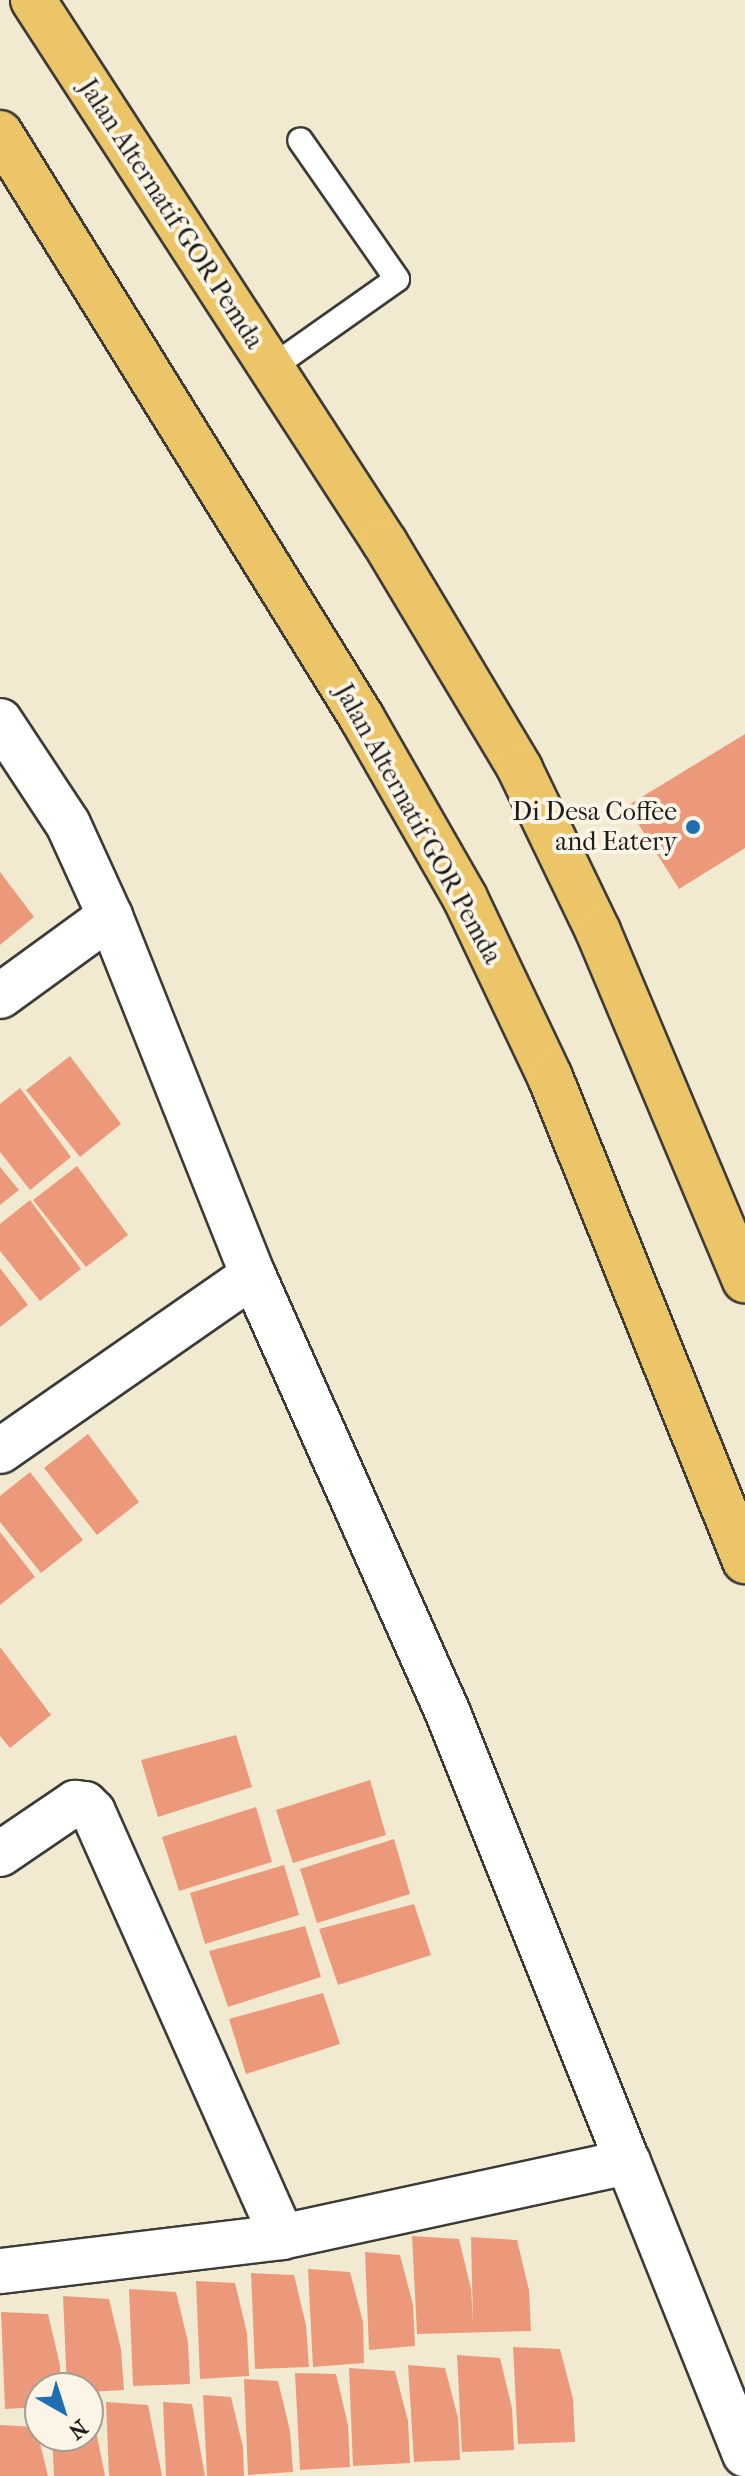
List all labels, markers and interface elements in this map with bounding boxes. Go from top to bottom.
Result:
street label: Jalan Alternatif GOR Pemda [72,73,270,355]
street label: Jalan Alternatif GOR Pemda [328,679,508,969]
place label: Di Desa Coffee and Eatery [512,796,677,858]
marker: Di Desa Coffee and Eatery [684,818,702,836]
north arrow [24,2372,104,2452]
text: N [63,2414,93,2444]

